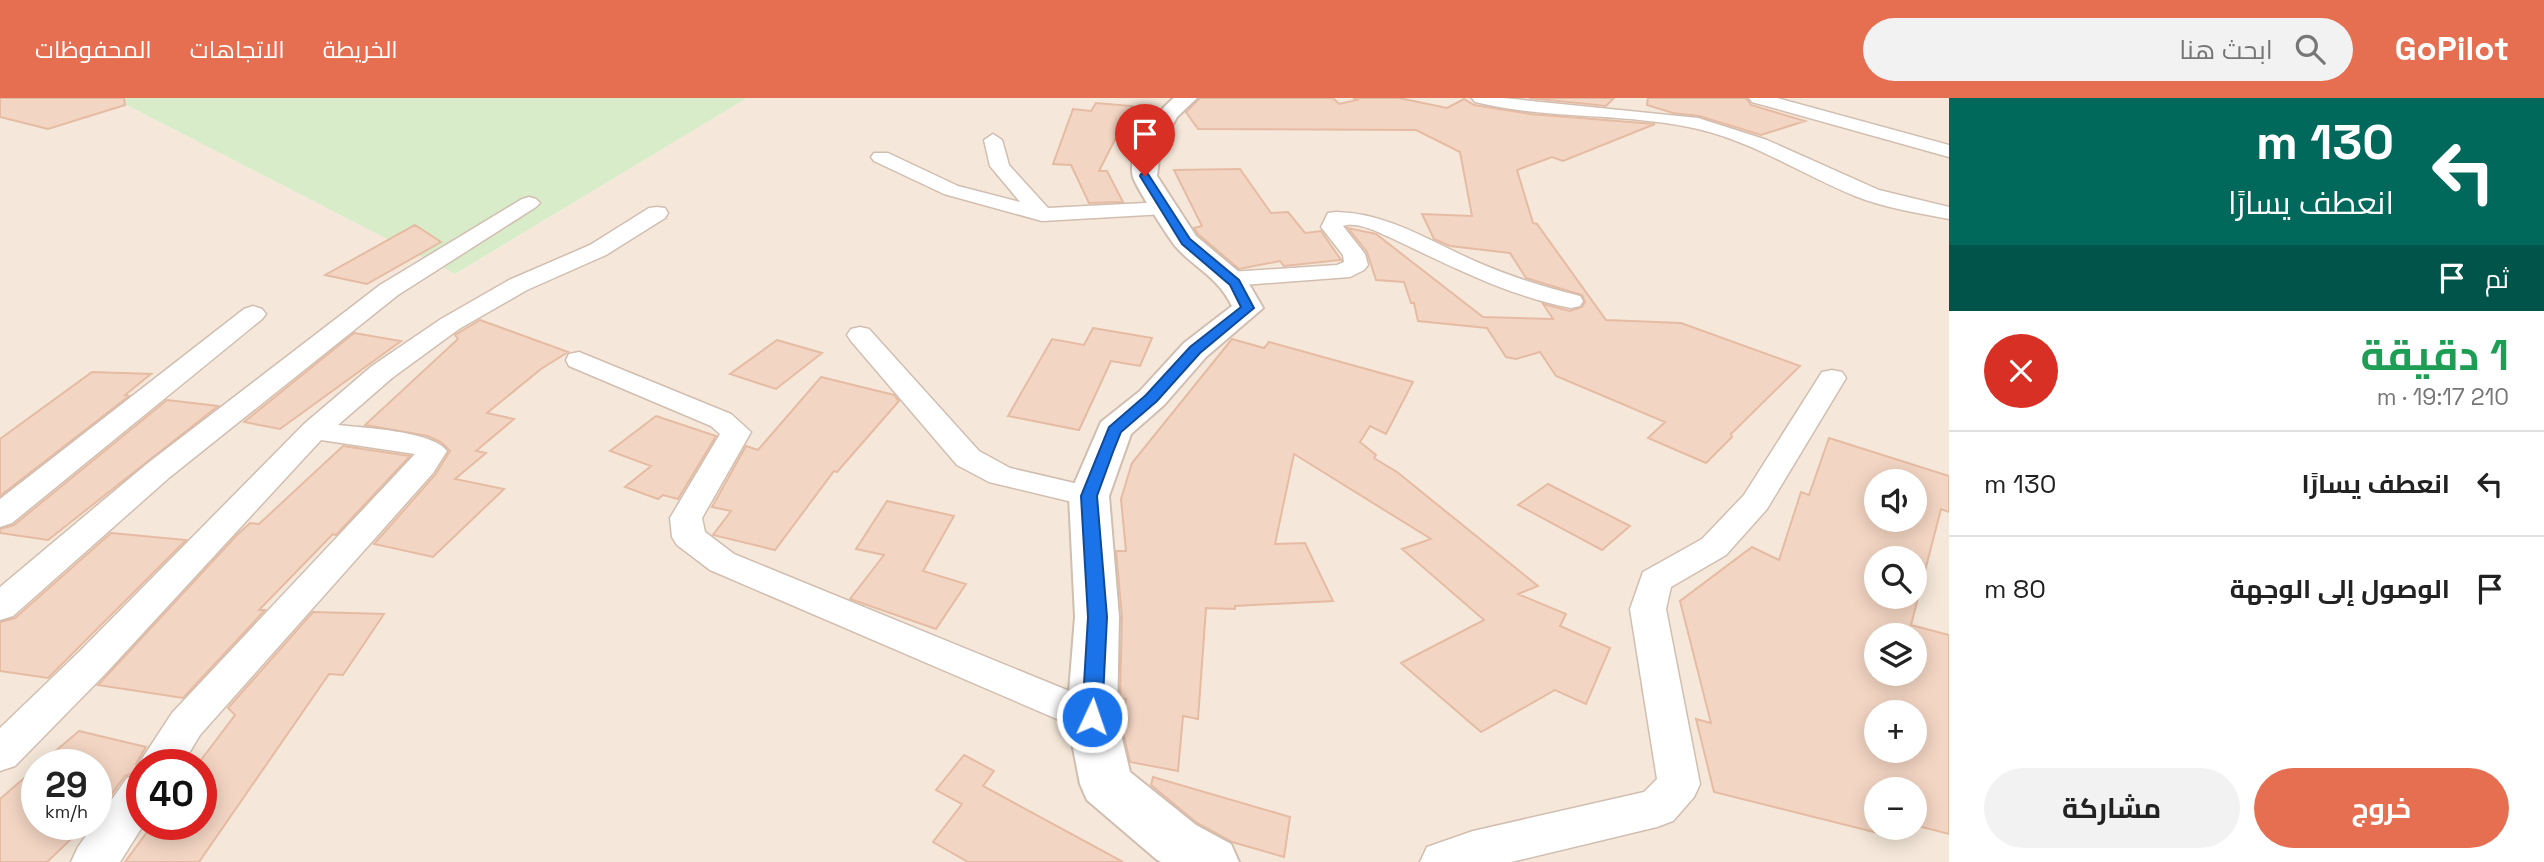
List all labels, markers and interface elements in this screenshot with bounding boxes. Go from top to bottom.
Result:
search box [1863,18,2353,81]
text: GoPilot [2395,28,2509,70]
icon: search [2291,30,2329,68]
text: ابحث هنا [2179,33,2273,67]
text: المحفوظات [35,34,152,65]
text: الاتجاهات [190,34,285,65]
text: الخريطة [323,34,398,65]
pin [1115,104,1175,176]
text: 130 m [2256,111,2394,173]
icon: arrive [1126,115,1164,153]
icon: left [2418,126,2509,217]
text: انعطف يسارًا [2228,183,2394,223]
icon: arrive [2433,259,2471,297]
text: ثم [2485,262,2509,296]
text: 1 دقيقة [2361,329,2509,382]
button: close [1984,334,2058,408]
text: 210 m · 19:17 [2377,382,2509,412]
icon: left [2471,465,2509,503]
text: 130 m [1984,467,2056,501]
text: انعطف يسارًا [2302,467,2450,501]
map controls [1864,469,1927,840]
button: sound [1864,469,1927,532]
button: search [1864,546,1927,609]
icon: arrive [2471,570,2509,608]
text: 80 m [1984,572,2046,606]
text: الوصول إلى الوجهة [2230,572,2450,606]
button: layers [1864,623,1927,686]
position arrow [1055,680,1129,754]
button: + [1864,700,1927,763]
speed limit sign: 40 [126,749,217,840]
text: 29 [45,763,88,807]
button: مشاركة [1984,768,2240,848]
button: خروج [2254,768,2509,848]
button: − [1864,777,1927,840]
text: km/h [45,800,88,823]

